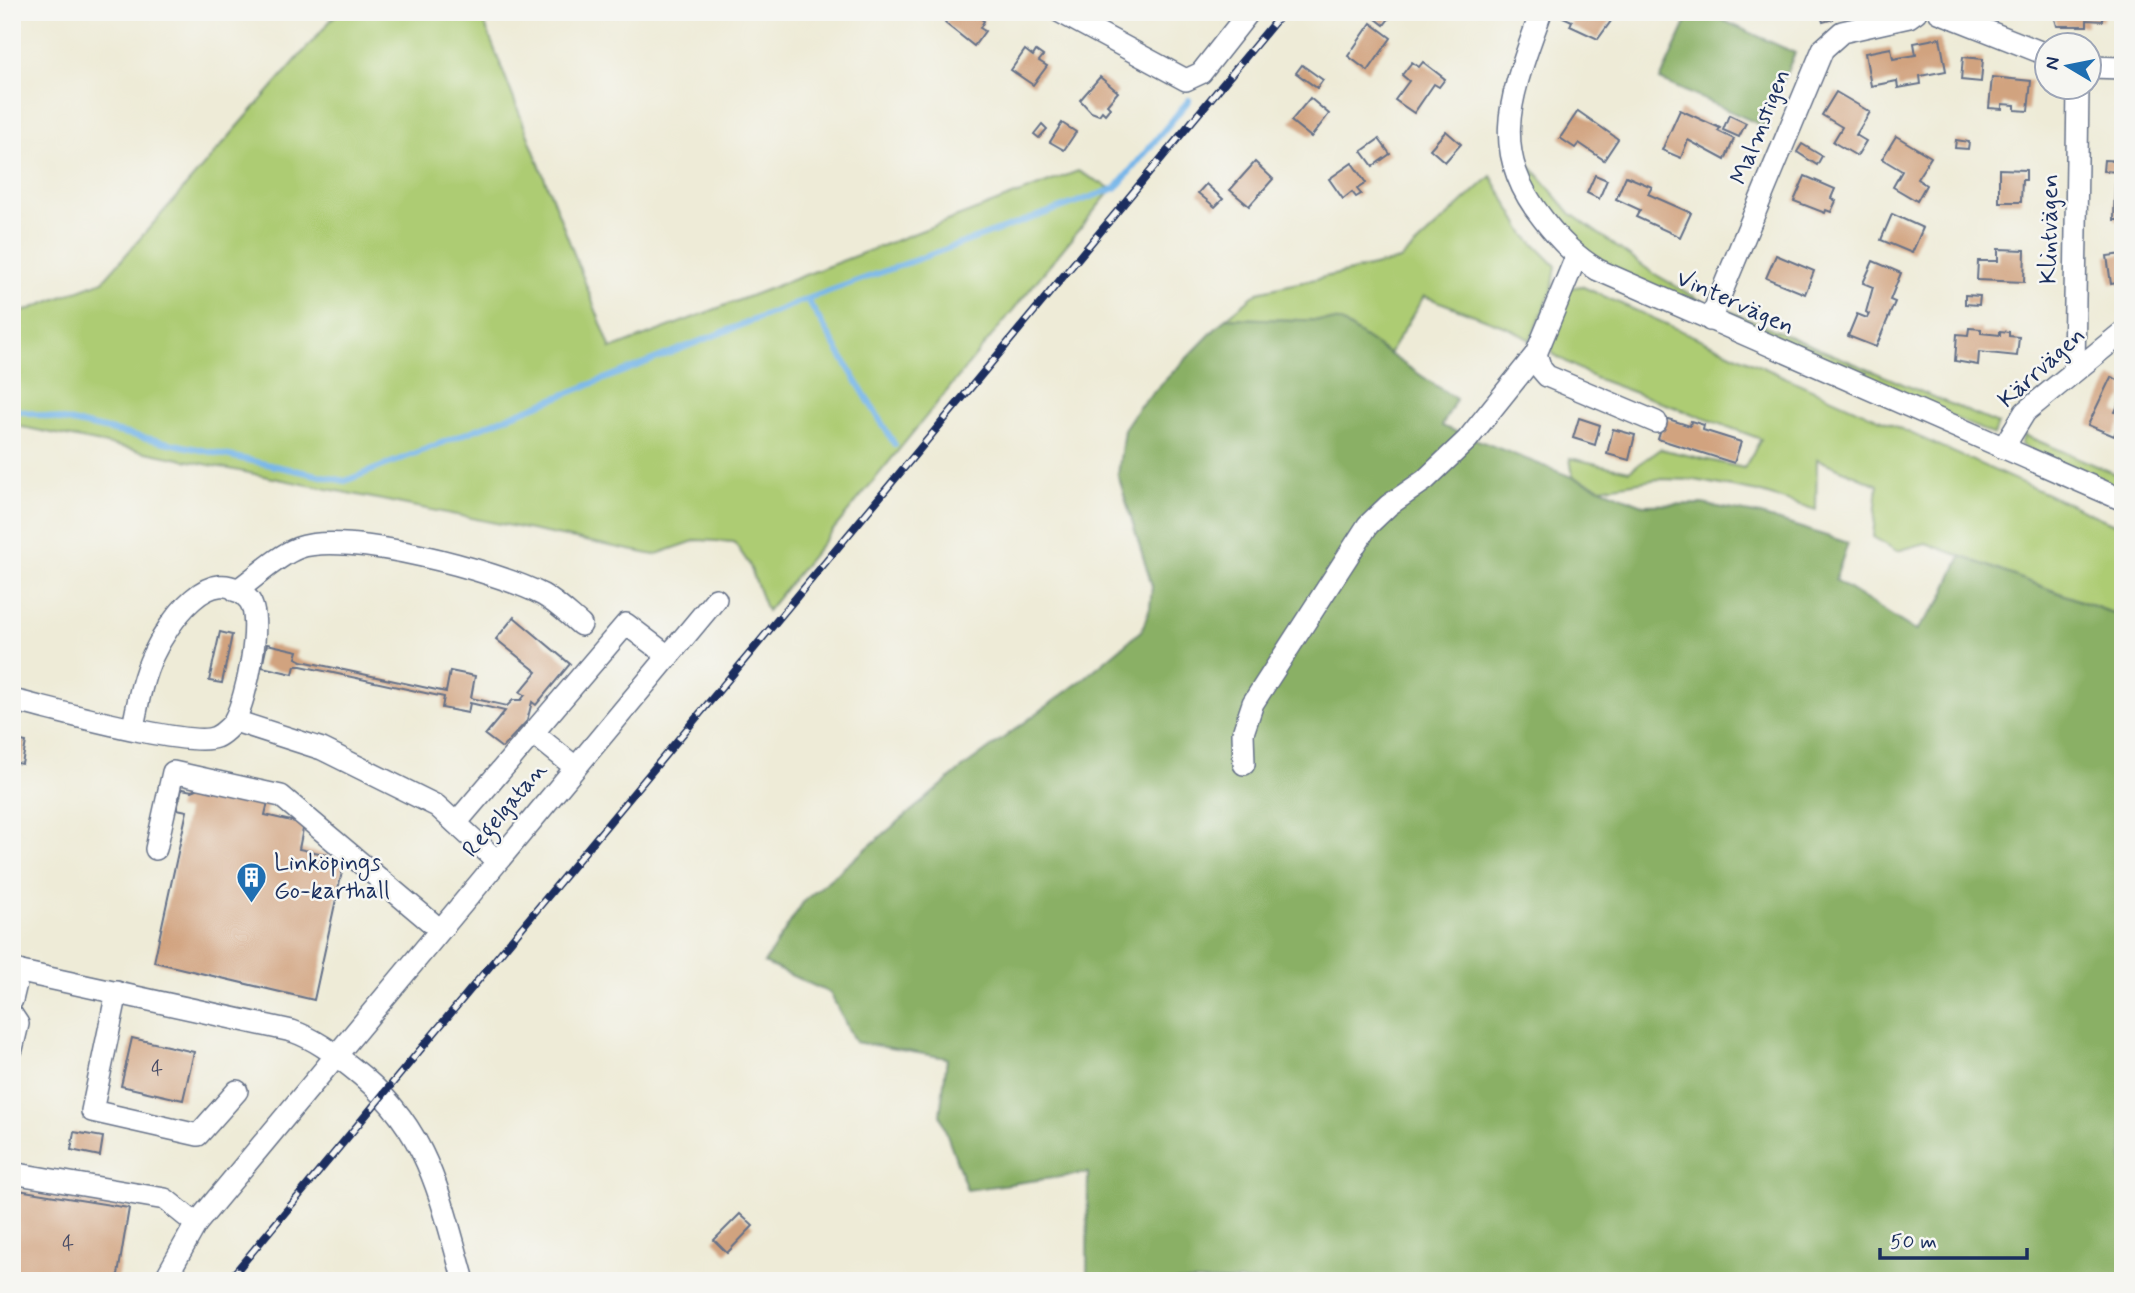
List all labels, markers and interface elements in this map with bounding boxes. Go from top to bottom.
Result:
north arrow [2034,32,2104,102]
text: N [2039,55,2066,72]
street label: Malmstigen [1724,65,1798,189]
street label: Klintvägen [2034,174,2066,284]
street label: Vintervägen [1671,263,1799,343]
street label: Kärrvägen [1992,321,2092,415]
street label: Regelgatan [456,755,557,866]
place label: Linköpings Go-karthall [274,848,390,907]
building icon: Linköpings Go-karthall [234,860,268,904]
house number: 4 [151,1055,163,1083]
scale bar [1880,1216,2026,1260]
text: 50 m [1890,1228,1937,1256]
house number: 4 [62,1230,74,1258]

